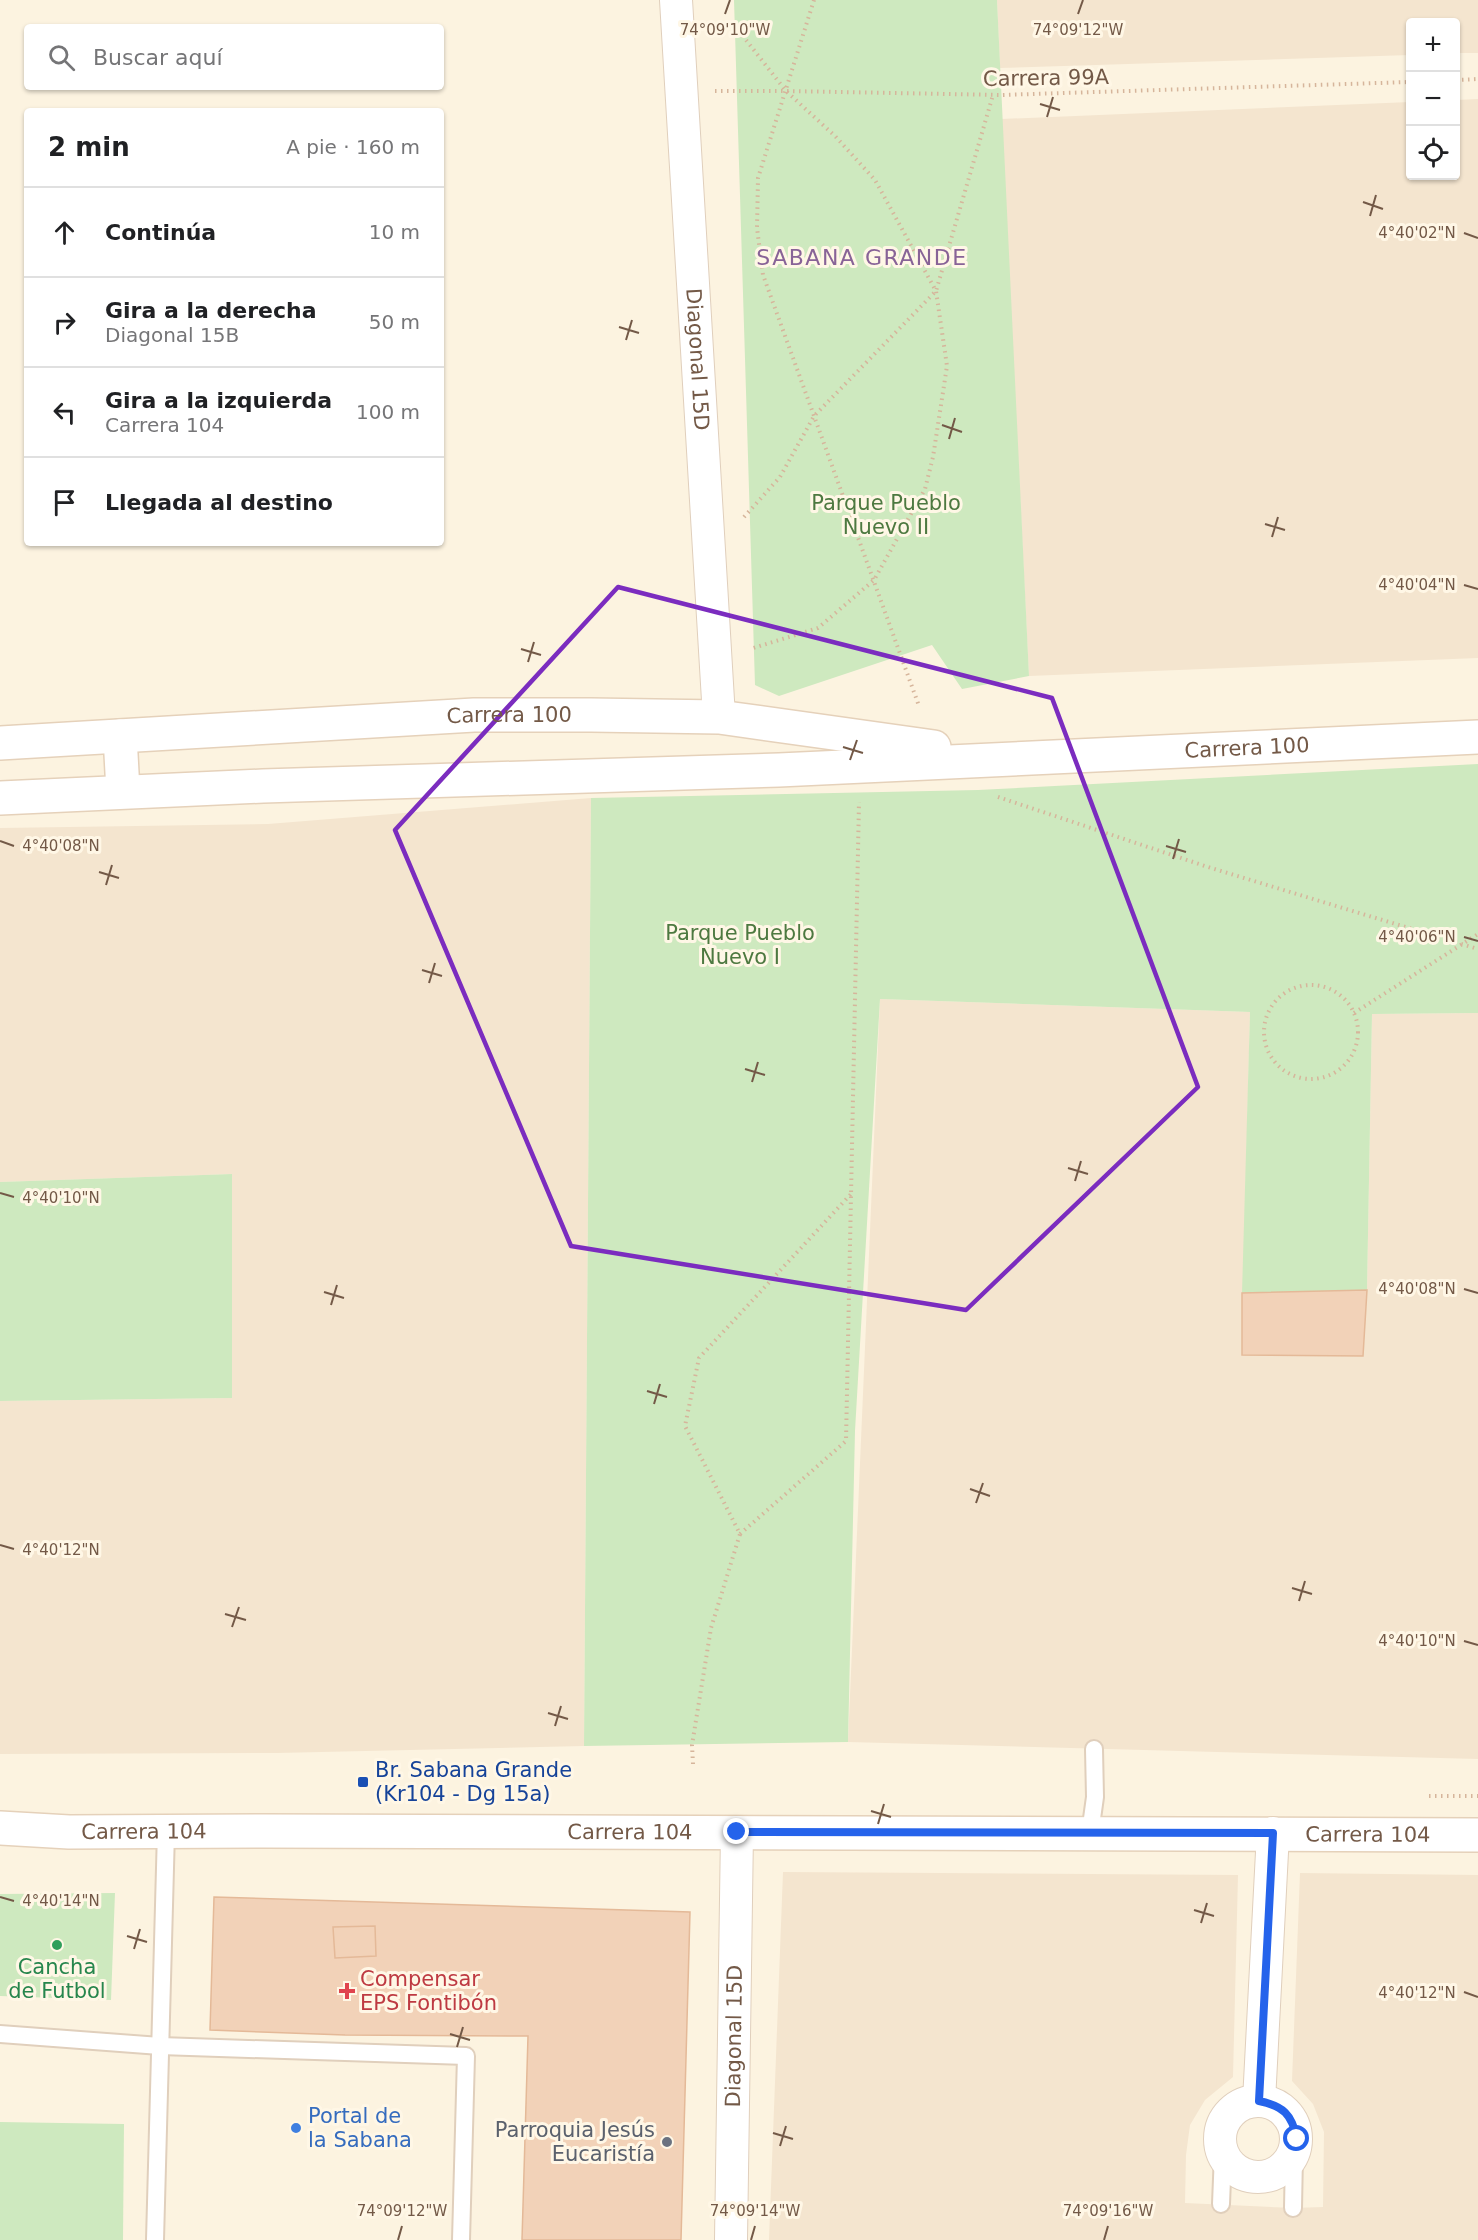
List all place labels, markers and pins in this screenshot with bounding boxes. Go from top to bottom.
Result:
place label: Br. Sabana Grande (Kr104 - Dg 15a) [375,1758,572,1806]
marker: Br. Sabana Grande (Kr104 - Dg 15a) [356,1775,370,1789]
marker: Cancha de Futbol [50,1938,64,1952]
place label: Cancha de Futbol [8,1955,106,2003]
place label: Compensar EPS Fontibón [360,1967,497,2015]
marker: Compensar EPS Fontibón [338,1982,356,2000]
place label: Portal de la Sabana [308,2104,412,2152]
place label: Parroquia Jesús Eucaristía [495,2118,655,2166]
marker: Portal de la Sabana [289,2121,303,2135]
marker: Parroquia Jesús Eucaristía [660,2135,674,2149]

